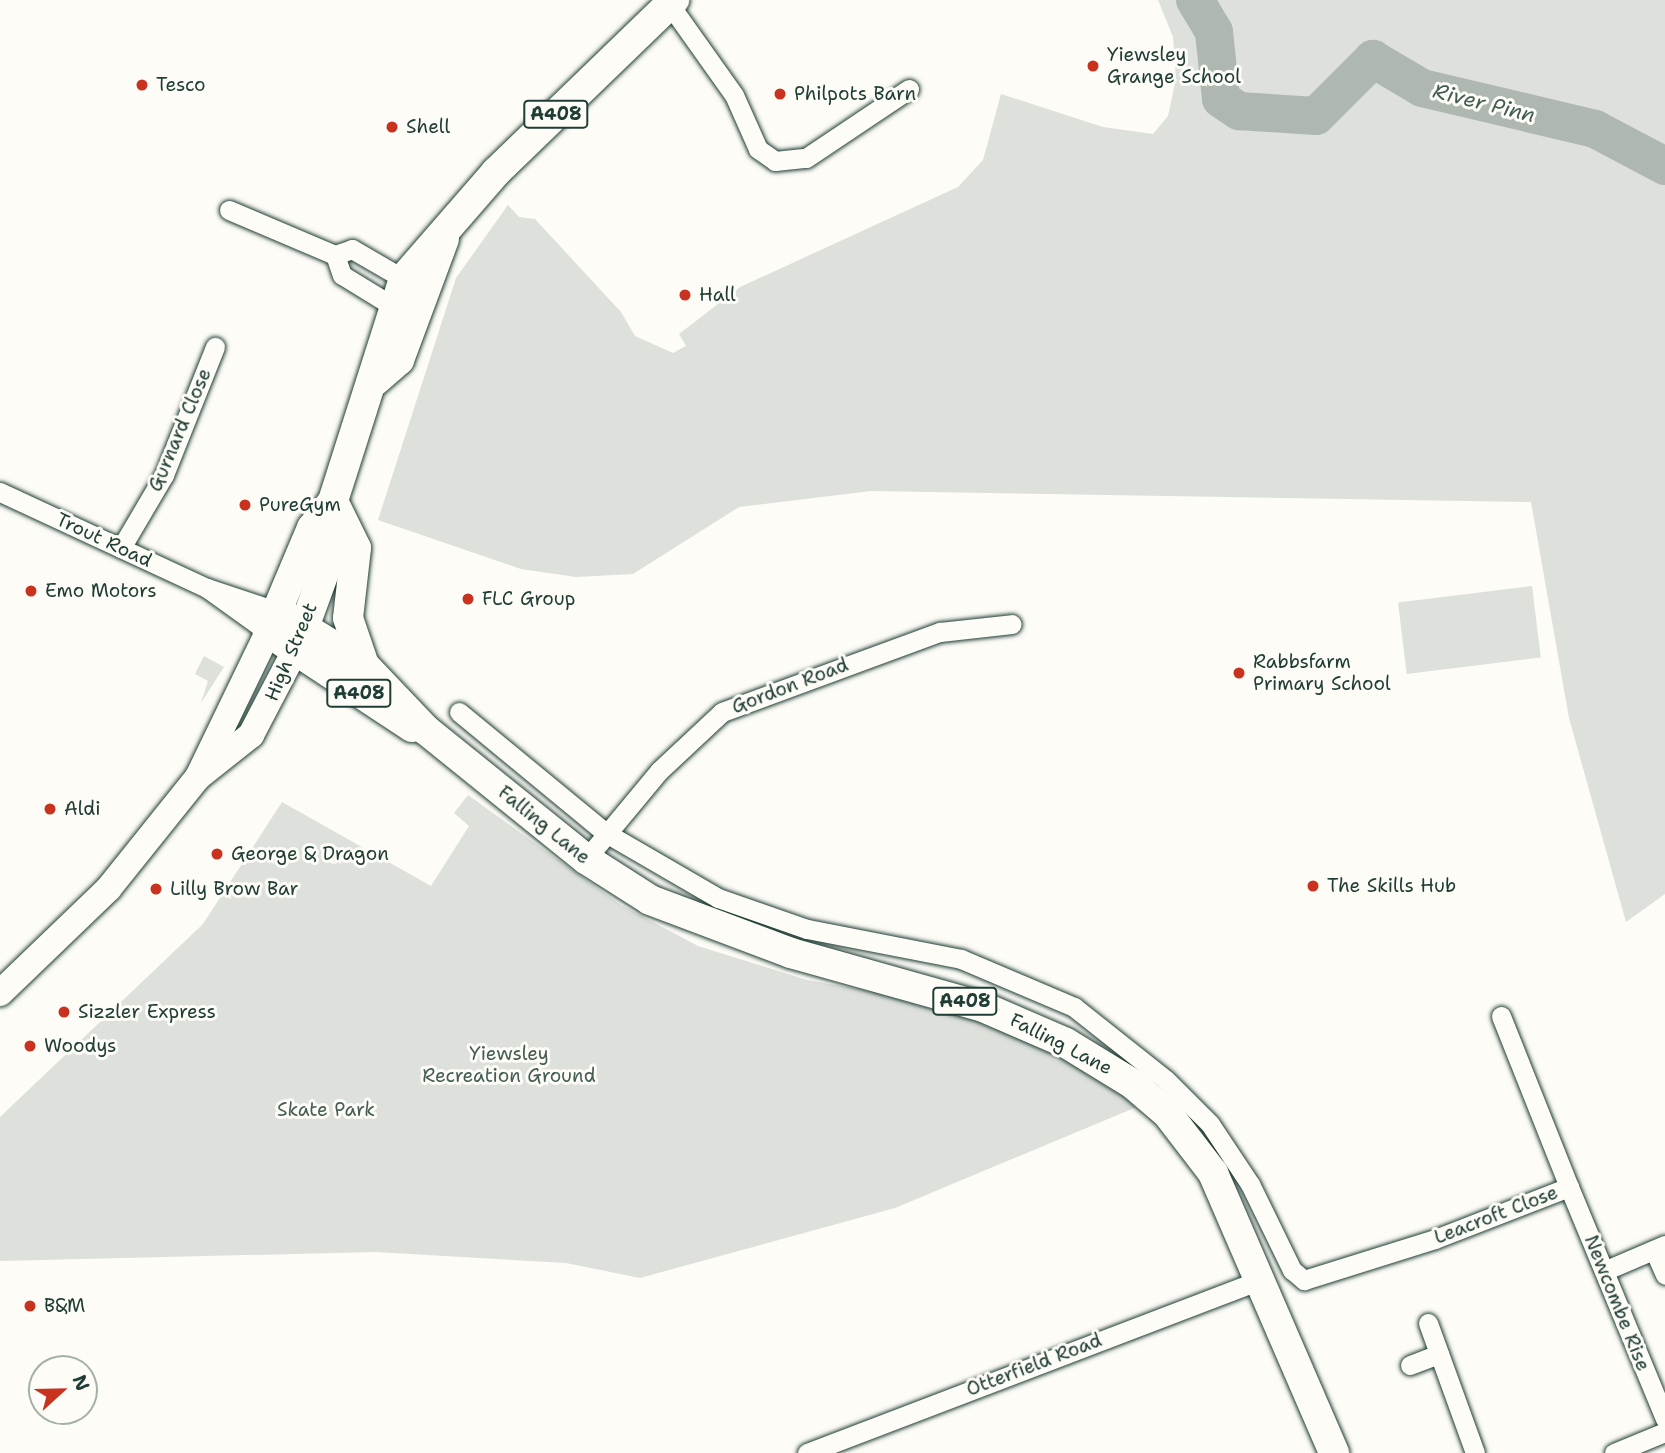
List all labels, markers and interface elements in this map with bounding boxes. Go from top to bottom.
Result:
place label: Yiewsley Grange School [1107,44,1241,88]
marker: Yiewsley Grange School [1085,58,1101,74]
place label: Tesco [156,74,206,96]
marker: Tesco [134,77,150,93]
water label: River Pinn [1430,78,1538,128]
place label: Philpots Barn [794,83,916,105]
marker: Philpots Barn [772,86,788,102]
road number: A408 [523,100,589,128]
place label: Shell [406,116,450,138]
marker: Shell [384,119,400,135]
place label: Hall [699,284,736,306]
marker: Hall [677,287,693,303]
street label: Gurnard Close [144,365,216,495]
place label: PureGym [259,494,341,516]
marker: PureGym [237,497,253,513]
street label: Trout Road [53,508,155,572]
place label: Emo Motors [45,580,157,602]
marker: Emo Motors [23,583,39,599]
place label: FLC Group [482,588,576,610]
marker: FLC Group [460,591,476,607]
street label: High Street [260,599,322,705]
place label: Rabbsfarm Primary School [1253,651,1391,695]
street label: Gordon Road [729,653,851,719]
marker: Rabbsfarm Primary School [1231,665,1247,681]
road number: A408 [326,678,392,708]
street label: Falling Lane [493,781,595,869]
place label: Aldi [64,798,101,820]
marker: Aldi [42,801,58,817]
place label: George & Dragon [231,843,389,865]
marker: George & Dragon [209,846,225,862]
place label: The Skills Hub [1327,875,1456,897]
place label: Lilly Brow Bar [170,878,298,900]
marker: The Skills Hub [1305,878,1321,894]
marker: Lilly Brow Bar [148,881,164,897]
road number: A408 [932,986,998,1016]
place label: Sizzler Express [78,1001,216,1023]
marker: Sizzler Express [56,1004,72,1020]
street label: Falling Lane [1006,1008,1116,1080]
place label: Woodys [44,1035,117,1057]
marker: Woodys [22,1038,38,1054]
park label: Yiewsley Recreation Ground [422,1043,596,1087]
park label: Skate Park [277,1099,375,1121]
street label: Leacroft Close [1431,1181,1561,1249]
street label: Newcombe Rise [1579,1232,1655,1374]
place label: B&M [44,1295,85,1317]
marker: B&M [22,1298,38,1314]
street label: Otterfield Road [963,1329,1105,1401]
north arrow [28,1355,98,1425]
text: N [67,1371,95,1394]

